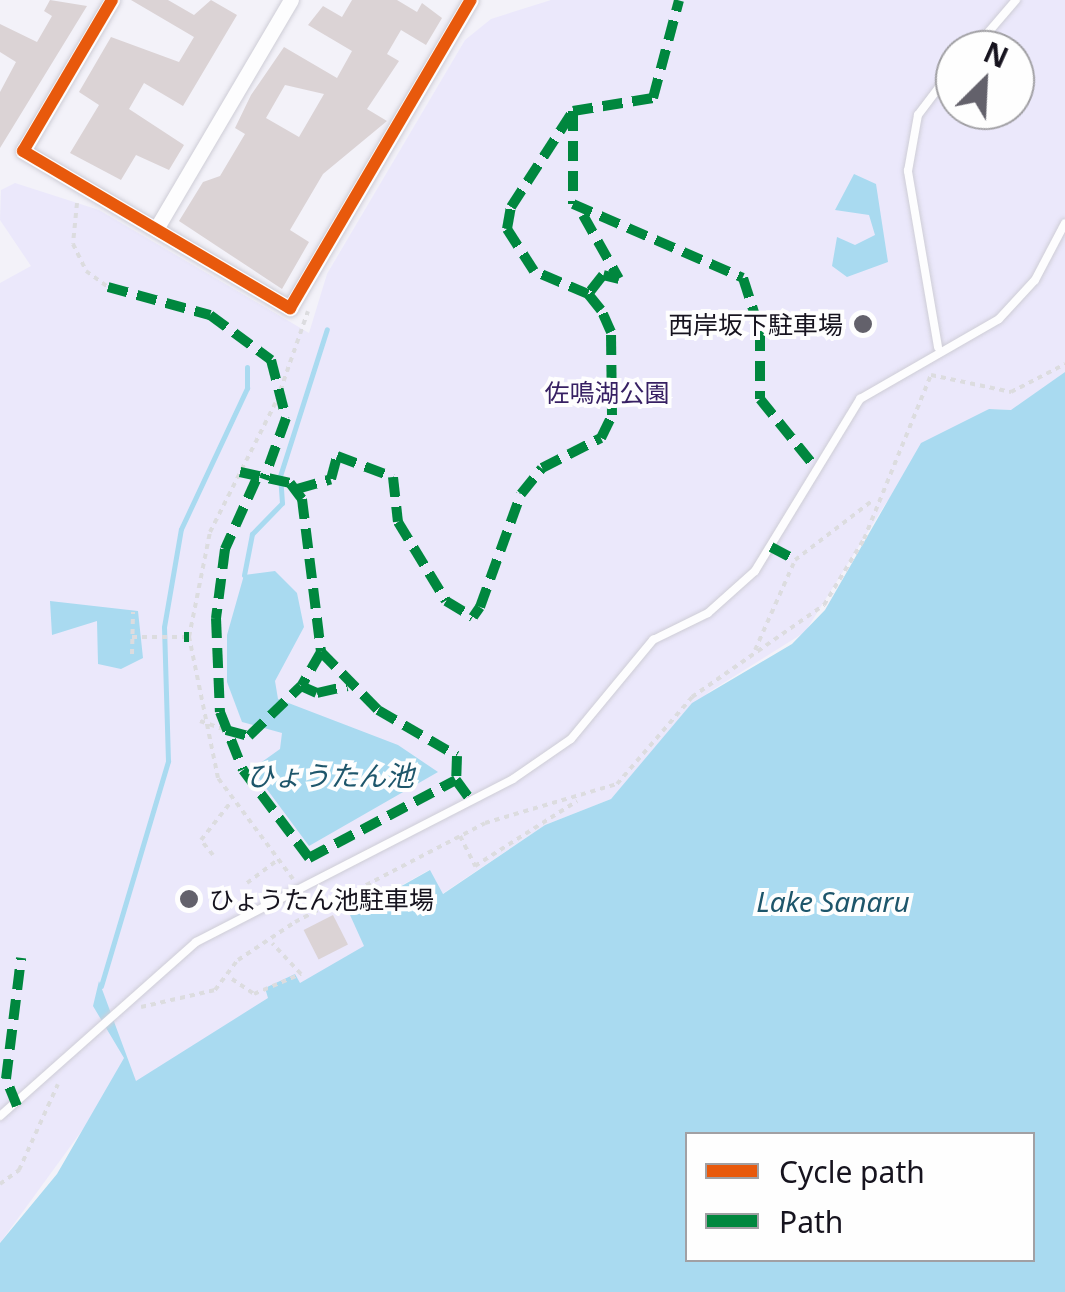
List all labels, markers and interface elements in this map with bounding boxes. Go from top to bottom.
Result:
north arrow [935,30,1035,130]
text: N [978,32,1015,76]
place label: 西岸坂下駐車場 [668,309,843,339]
marker: 西岸坂下駐車場 [852,313,874,335]
park label: 佐鳴湖公園 [545,377,669,407]
water label: ひょうたん池 [246,758,414,792]
place label: ひょうたん池駐車場 [209,884,434,914]
water label: Lake Sanaru [756,884,910,918]
marker: ひょうたん池駐車場 [178,888,200,910]
legend [685,1132,1035,1262]
text: Cycle path [779,1151,925,1192]
text: Path [779,1201,843,1242]

